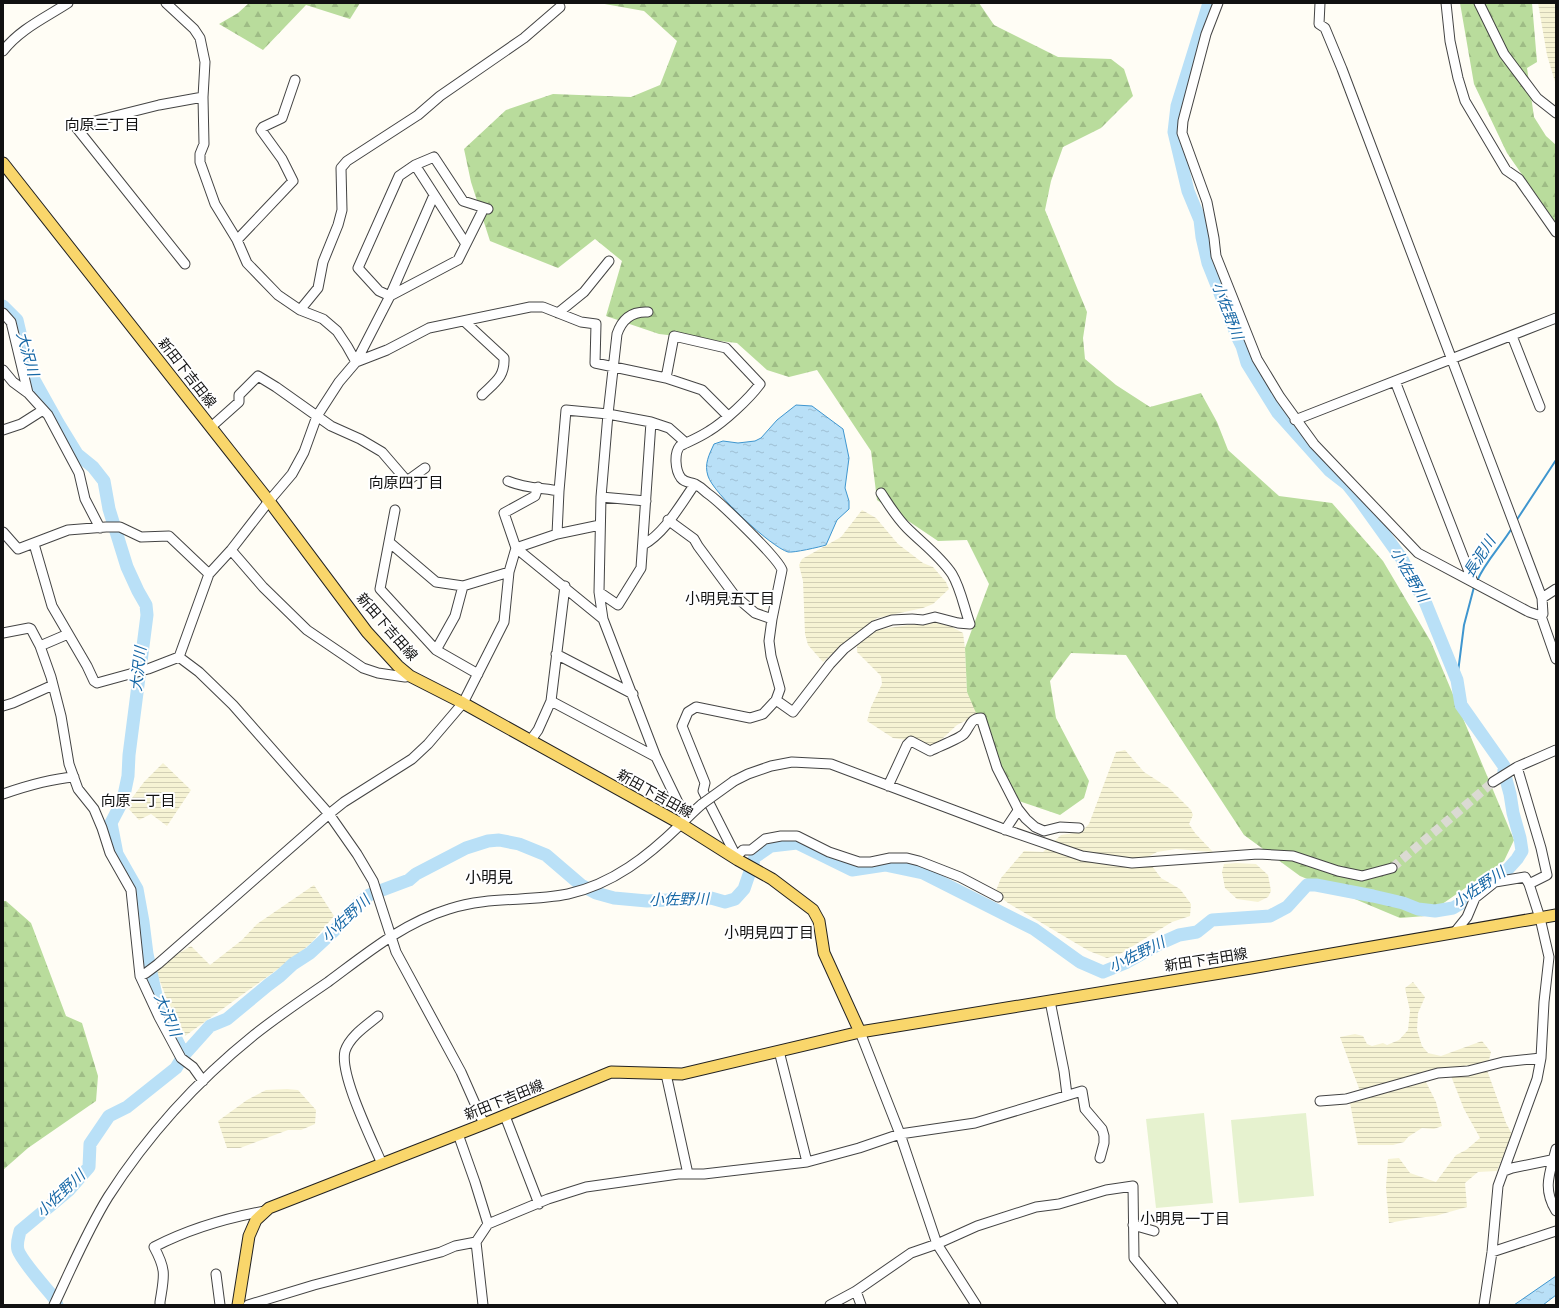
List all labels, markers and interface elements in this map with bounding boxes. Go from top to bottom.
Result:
district label: 向原三丁目 [64,114,140,137]
water label: 小佐野川 [1206,279,1249,345]
water label: 大沢川 [10,329,45,381]
street label: 新田下吉田線 [153,333,221,413]
district label: 向原四丁目 [368,472,444,495]
water label: 長泥川 [1458,530,1503,582]
water label: 小佐野川 [1384,543,1435,608]
street label: 新田下吉田線 [352,588,422,666]
district label: 小明見五丁目 [685,588,775,611]
water label: 大沢川 [125,643,153,693]
street label: 新田下吉田線 [613,764,697,824]
district label: 向原一丁目 [100,790,176,813]
water label: 小佐野川 [1448,861,1512,914]
district label: 小明見 [465,866,513,890]
water label: 小佐野川 [649,888,711,912]
water label: 小佐野川 [316,889,377,948]
district label: 小明見四丁目 [724,922,814,945]
water label: 小佐野川 [1105,931,1171,978]
street label: 新田下吉田線 [1163,943,1249,977]
water label: 大沢川 [148,990,187,1042]
street label: 新田下吉田線 [461,1075,547,1125]
water label: 小佐野川 [31,1164,92,1223]
district label: 小明見一丁目 [1140,1208,1230,1231]

